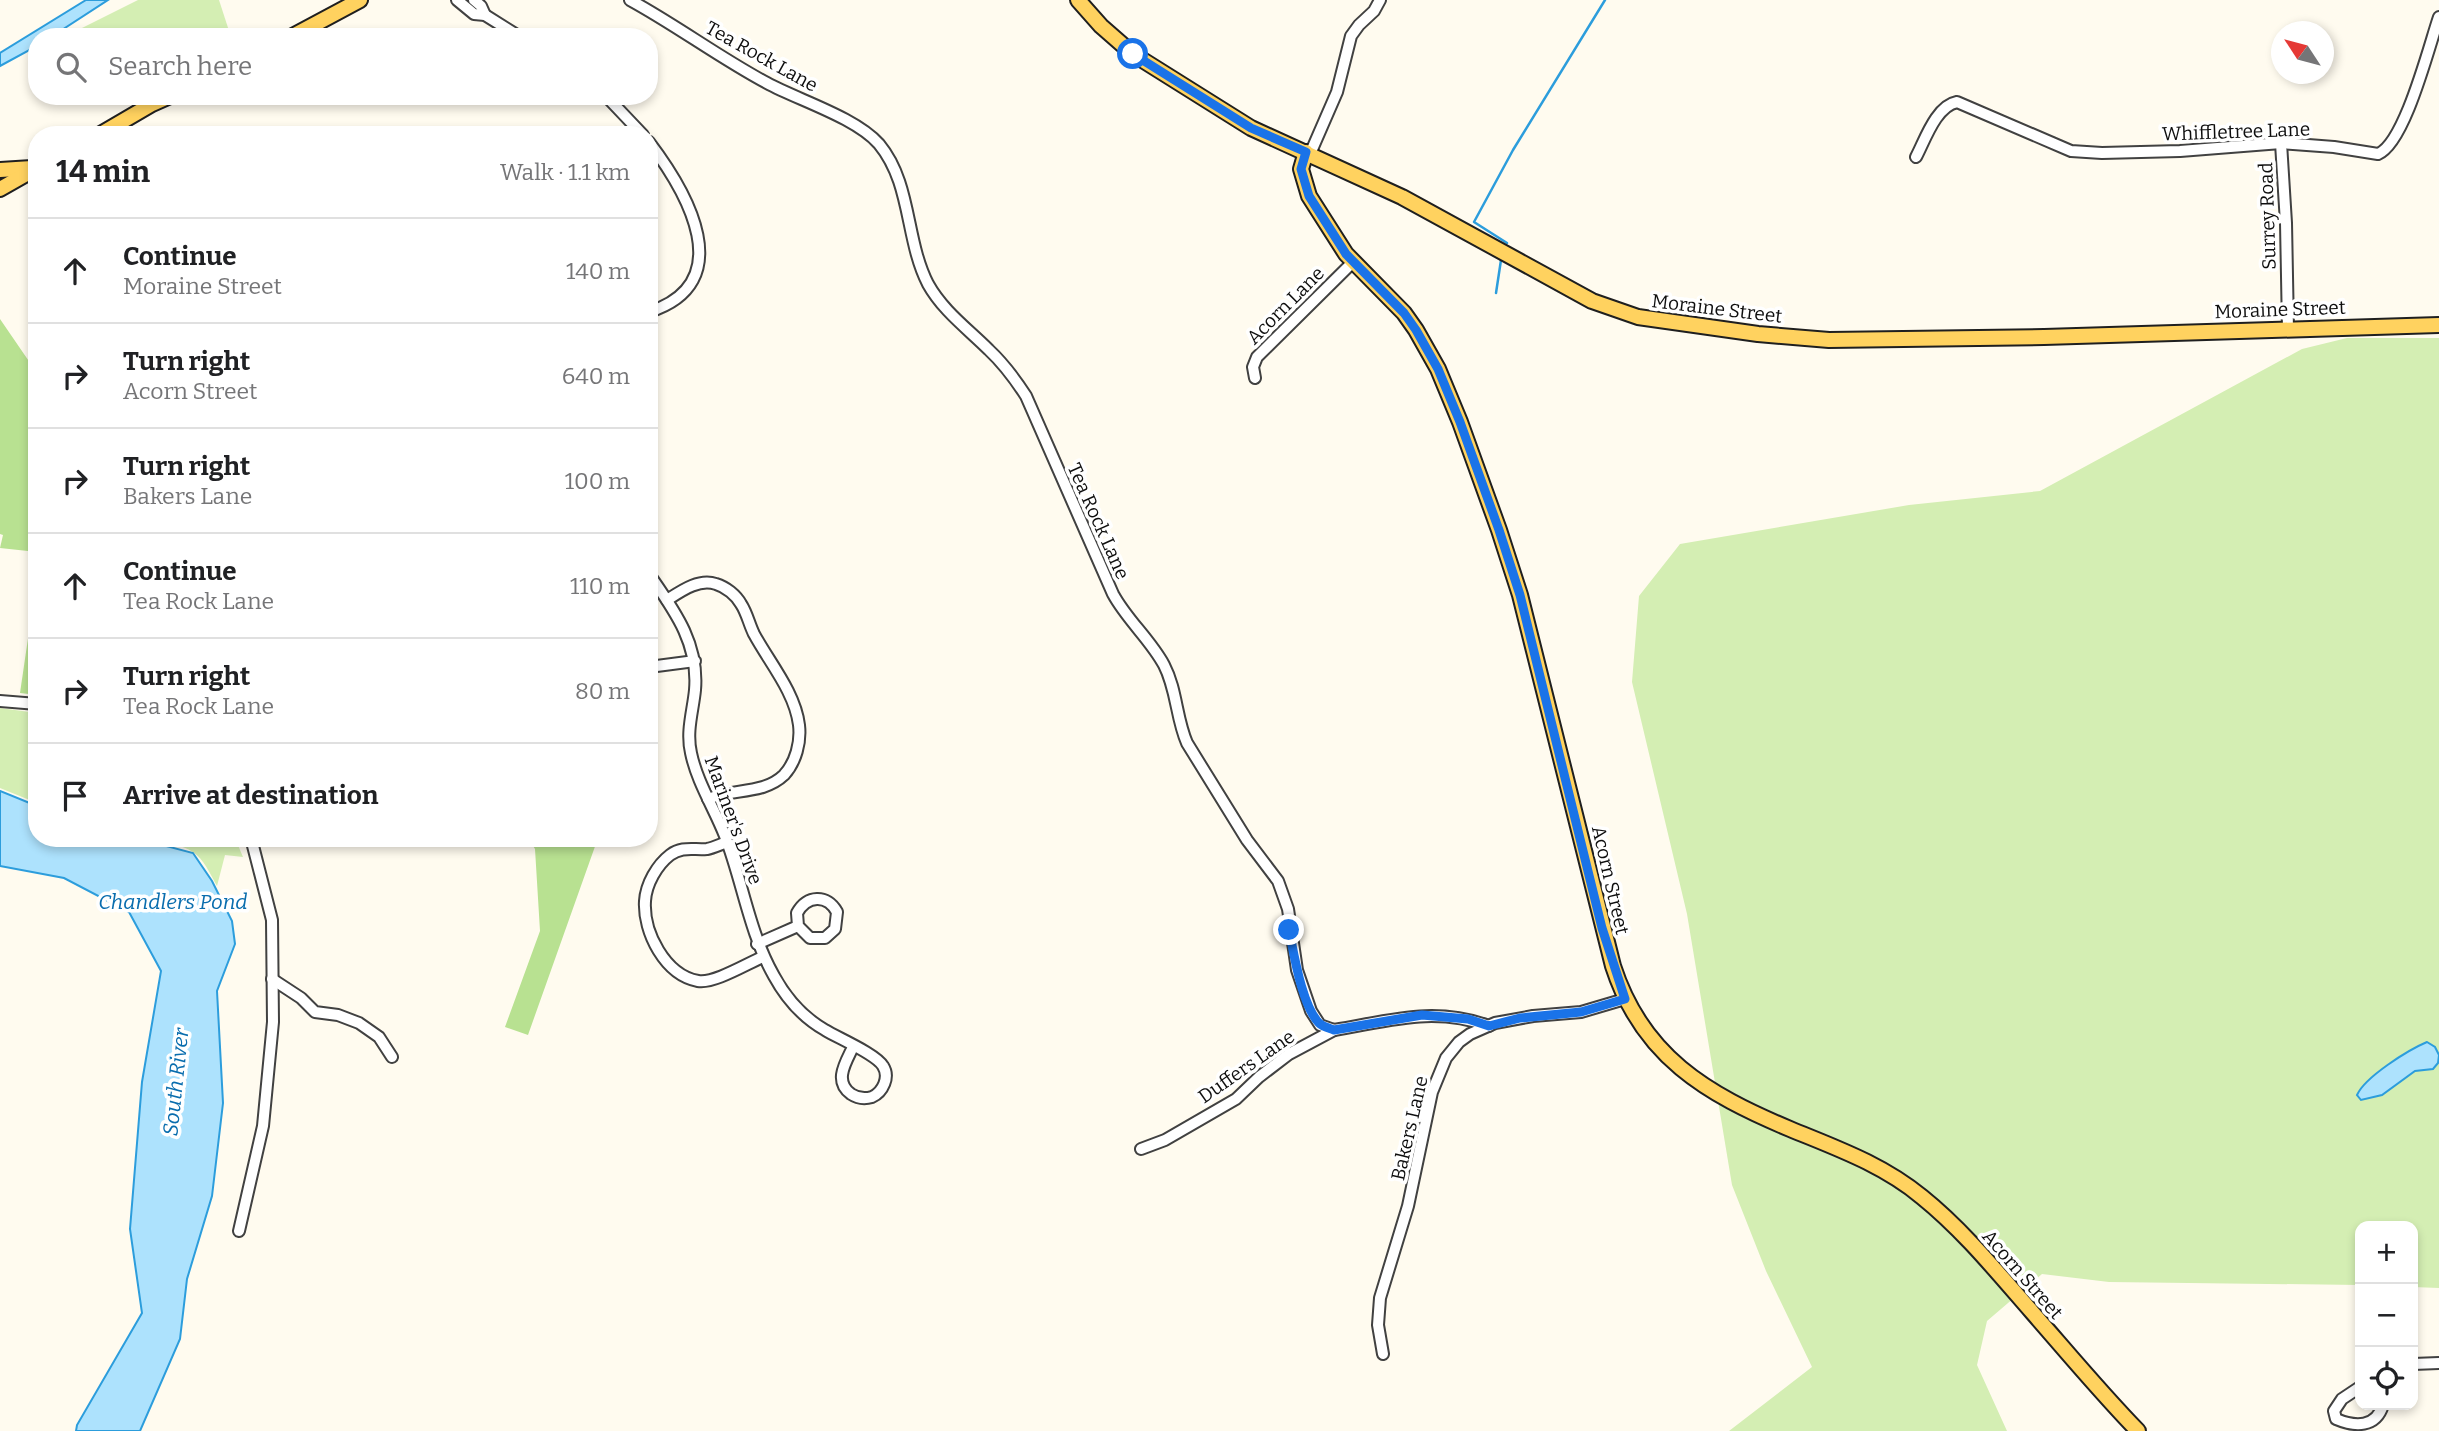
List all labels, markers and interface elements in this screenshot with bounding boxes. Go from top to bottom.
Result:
street label: Tea Rock Lane [702,16,822,97]
north arrow [2271,21,2334,84]
search box [28,28,658,105]
route start [1117,38,1148,69]
icon: search [52,48,90,86]
text: Search here [108,51,252,82]
street label: Whiffletree Lane [2162,117,2310,146]
text: 14 min [56,154,150,190]
text: Walk · 1.1 km [500,158,630,186]
street label: Surrey Road [2254,162,2281,270]
text: Continue [123,241,237,272]
icon: ahead [56,252,94,290]
text: 140 m [566,257,630,285]
street label: Acorn Lane [1242,262,1329,349]
text: Moraine Street [123,272,282,300]
street label: Moraine Street [1650,289,1784,328]
street label: Moraine Street [2214,296,2346,323]
text: Turn right [123,346,250,377]
icon: right [56,357,94,395]
text: 640 m [562,362,630,390]
text: Acorn Street [123,377,257,405]
text: Turn right [123,451,250,482]
street label: Tea Rock Lane [1063,460,1134,583]
icon: right [56,462,94,500]
text: 100 m [565,467,630,495]
text: Bakers Lane [123,482,252,510]
text: Continue [123,556,237,587]
icon: ahead [56,567,94,605]
text: 110 m [570,572,630,600]
text: Tea Rock Lane [123,587,274,615]
text: Turn right [123,661,250,692]
icon: right [56,672,94,710]
text: 80 m [575,677,630,705]
text: Tea Rock Lane [123,692,274,720]
street label: Mariner's Drive [700,753,767,887]
icon: arrive [56,777,94,815]
text: Arrive at destination [123,780,378,811]
street label: Acorn Street [1587,823,1634,937]
water label: Chandlers Pond [98,889,248,915]
route end [1273,914,1304,945]
water label: South River [157,1025,195,1137]
street label: Duffers Lane [1194,1025,1299,1108]
street label: Bakers Lane [1386,1073,1433,1183]
map controls [2355,1221,2418,1410]
button: + [2355,1221,2418,1284]
street label: Acorn Street [1978,1225,2068,1324]
button: − [2355,1284,2418,1347]
button: locate [2355,1347,2418,1410]

